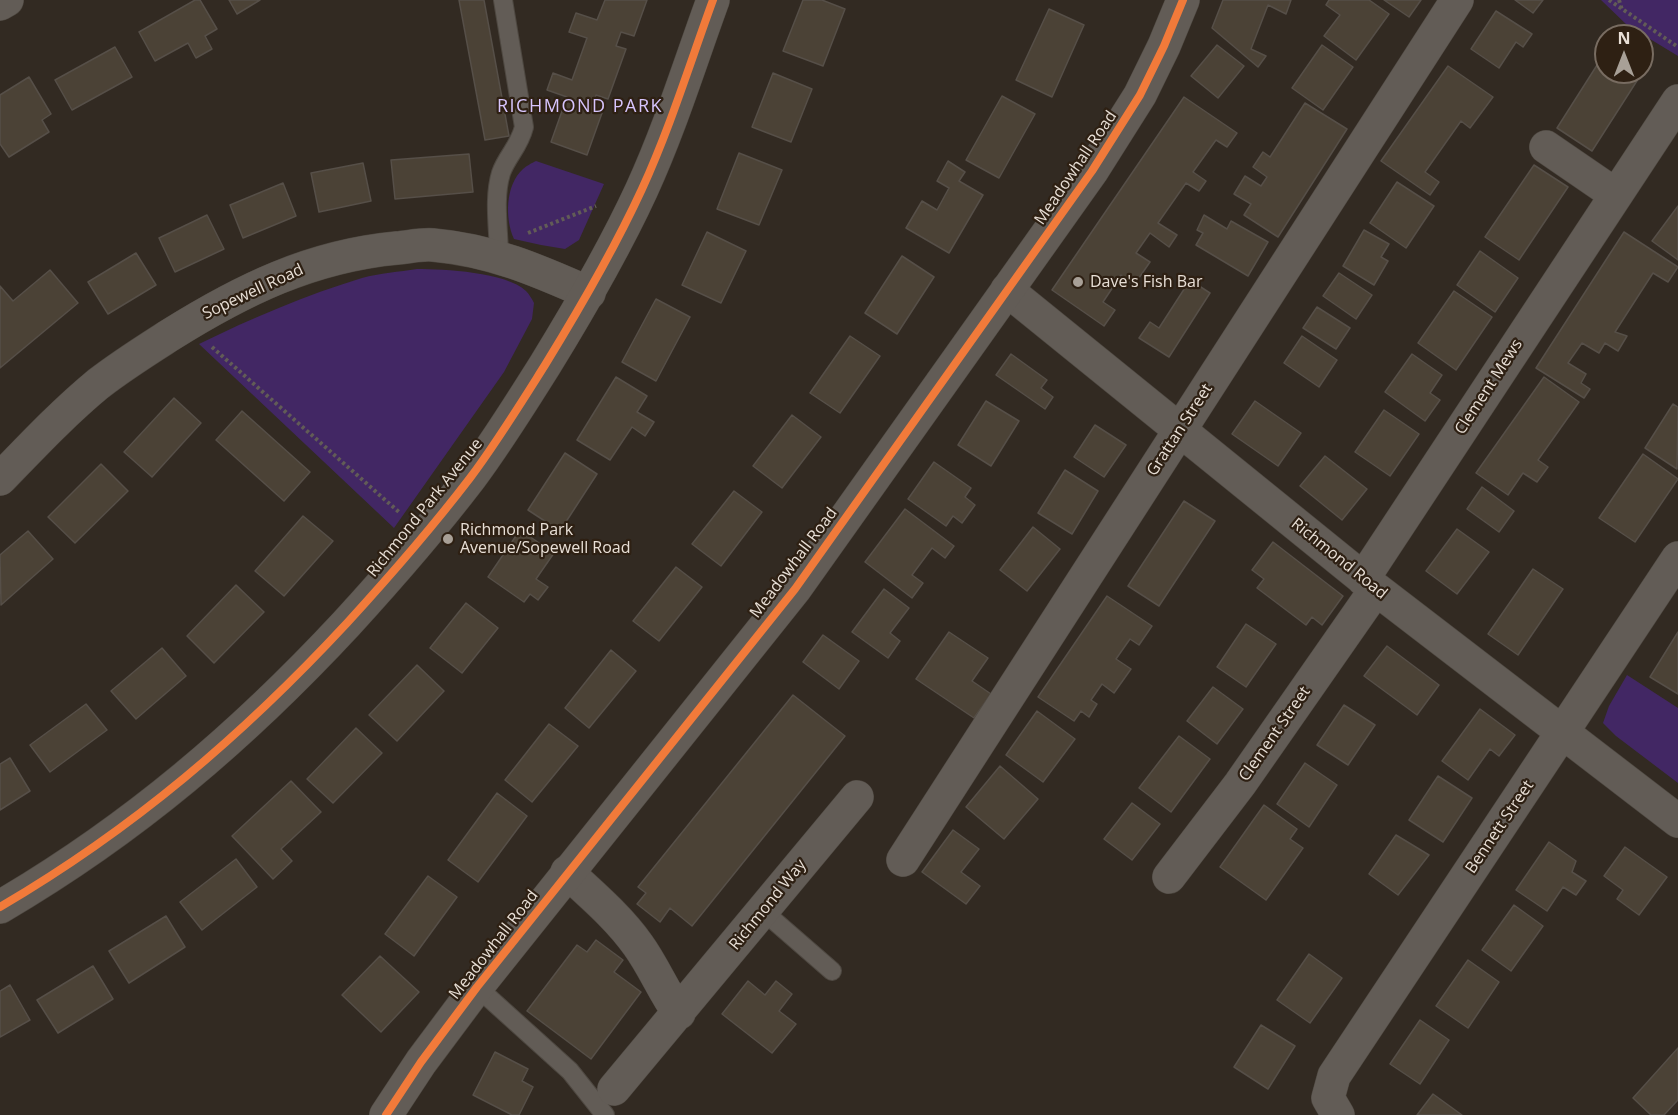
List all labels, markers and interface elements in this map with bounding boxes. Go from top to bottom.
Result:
north arrow [1594,24,1654,84]
text: N [1617,27,1631,49]
district label: RICHMOND PARK [497,96,663,118]
street label: Meadowhall Road [1031,107,1121,229]
street label: Sopewell Road [200,260,306,324]
place label: Dave's Fish Bar [1090,272,1202,292]
marker: Dave's Fish Bar [1071,275,1085,289]
street label: Clement Mews [1451,336,1527,438]
street label: Grattan Street [1143,380,1217,480]
street label: Richmond Park Avenue [363,435,487,581]
street label: Meadowhall Road [746,504,842,622]
street label: Richmond Road [1287,514,1391,604]
place label: Richmond Park Avenue/Sopewell Road [460,520,631,558]
marker: Richmond Park Avenue/Sopewell Road [441,532,455,546]
street label: Clement Street [1235,683,1315,785]
street label: Bennett Street [1462,777,1538,877]
street label: Richmond Way [726,856,810,954]
street label: Meadowhall Road [445,887,543,1003]

